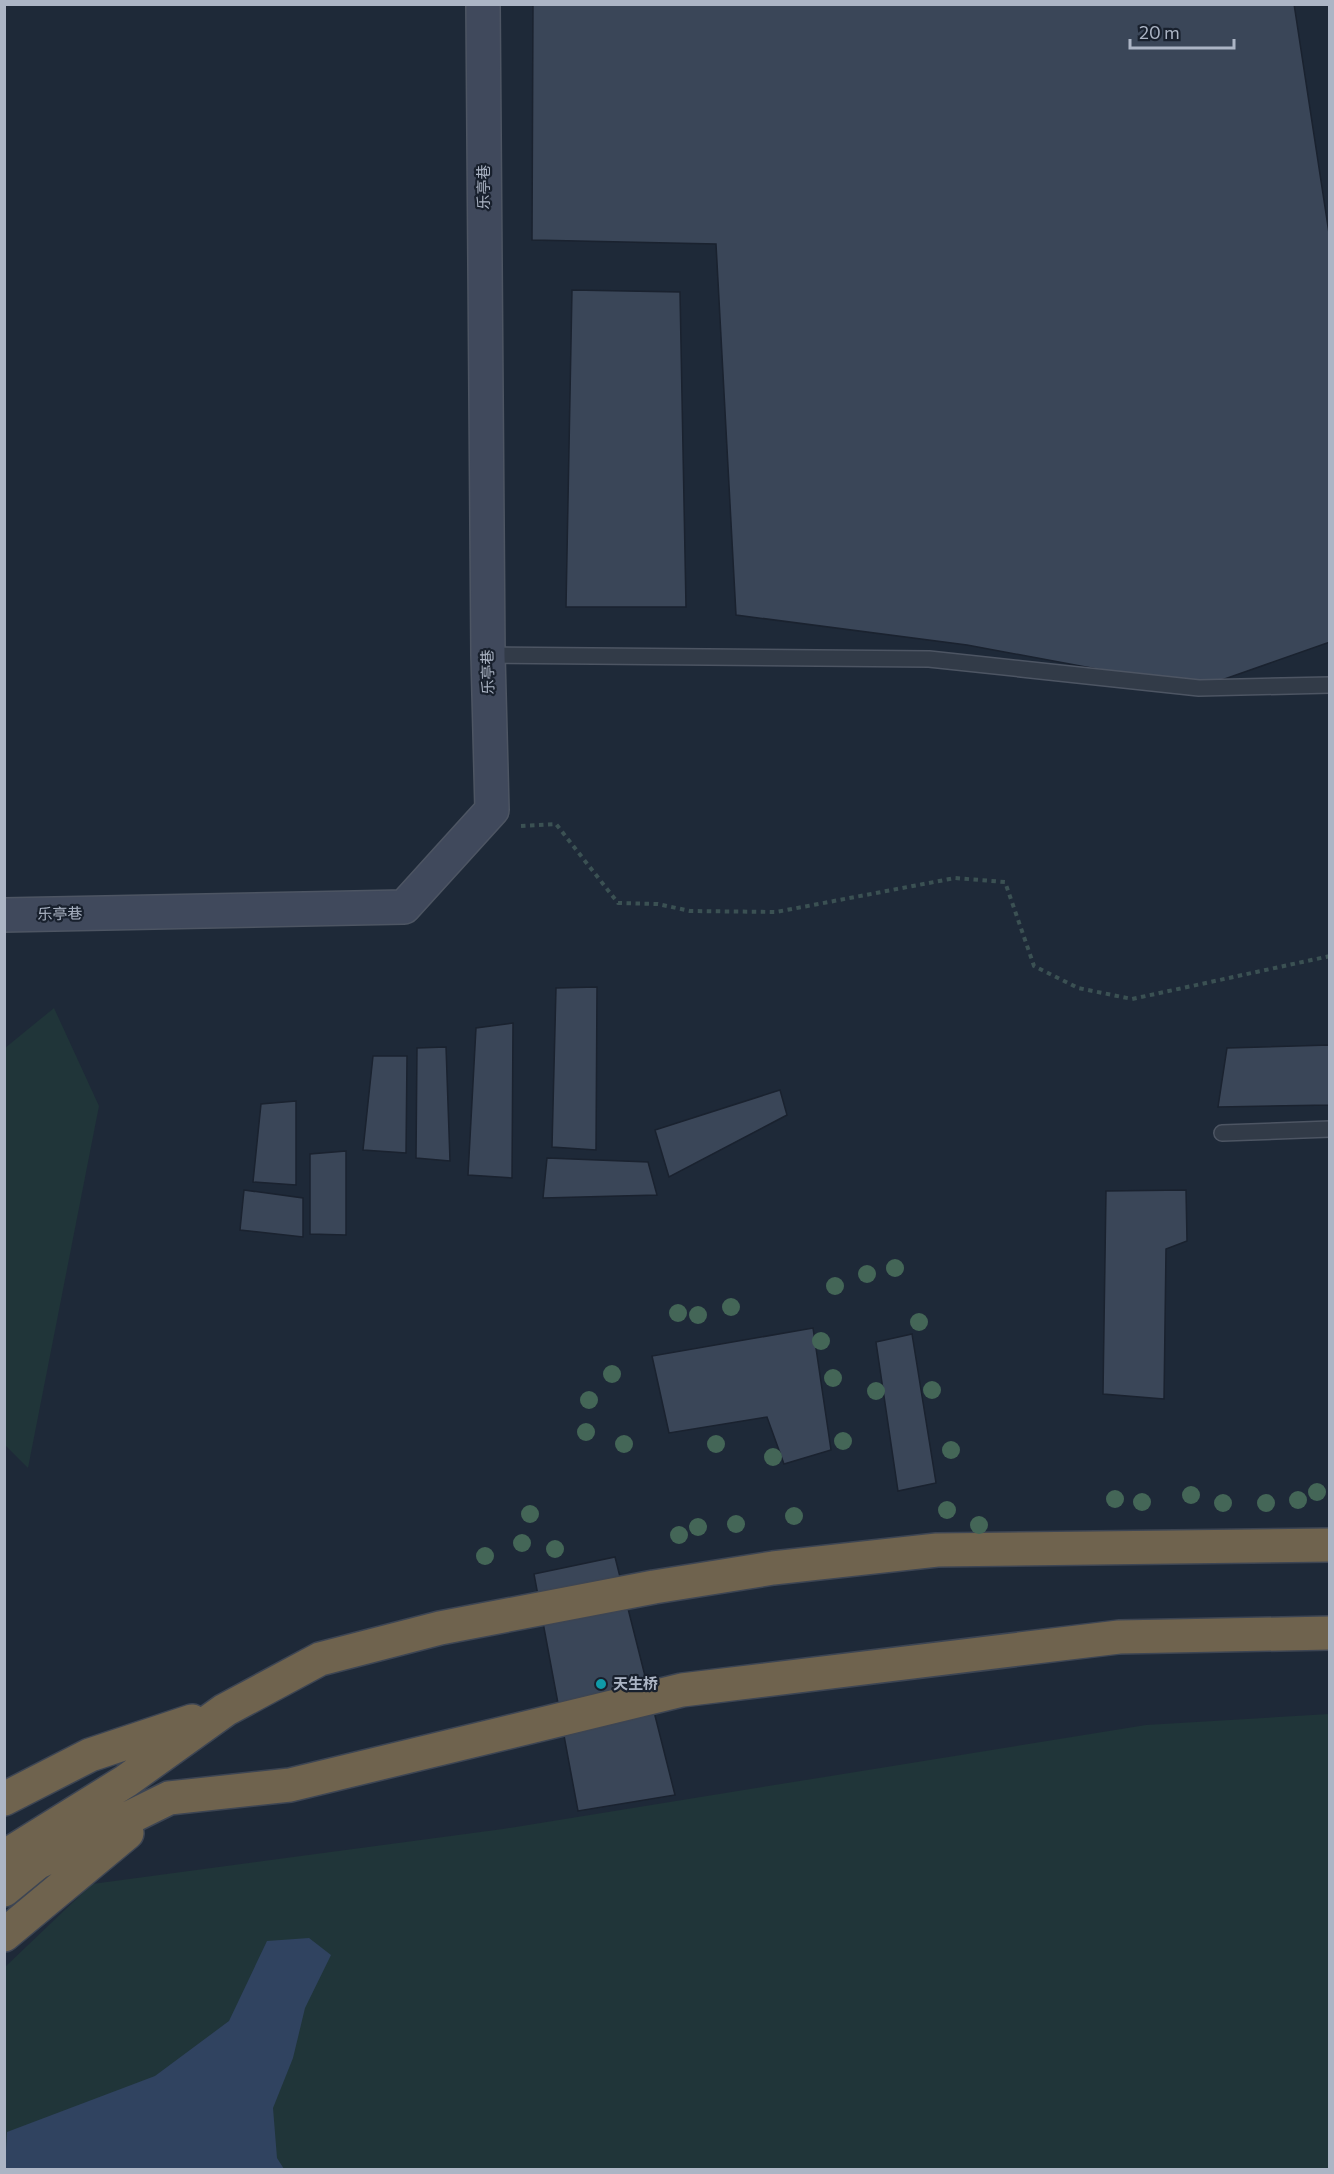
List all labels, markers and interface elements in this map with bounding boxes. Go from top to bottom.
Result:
scale bar [1130,12,1234,50]
text: 20 m [1139,21,1180,43]
street label: 乐亭巷 [474,164,492,210]
street label: 乐亭巷 [478,649,496,695]
street label: 乐亭巷 [37,904,83,922]
place label: 天生桥 [613,1674,658,1692]
marker: 天生桥 [594,1677,608,1691]

